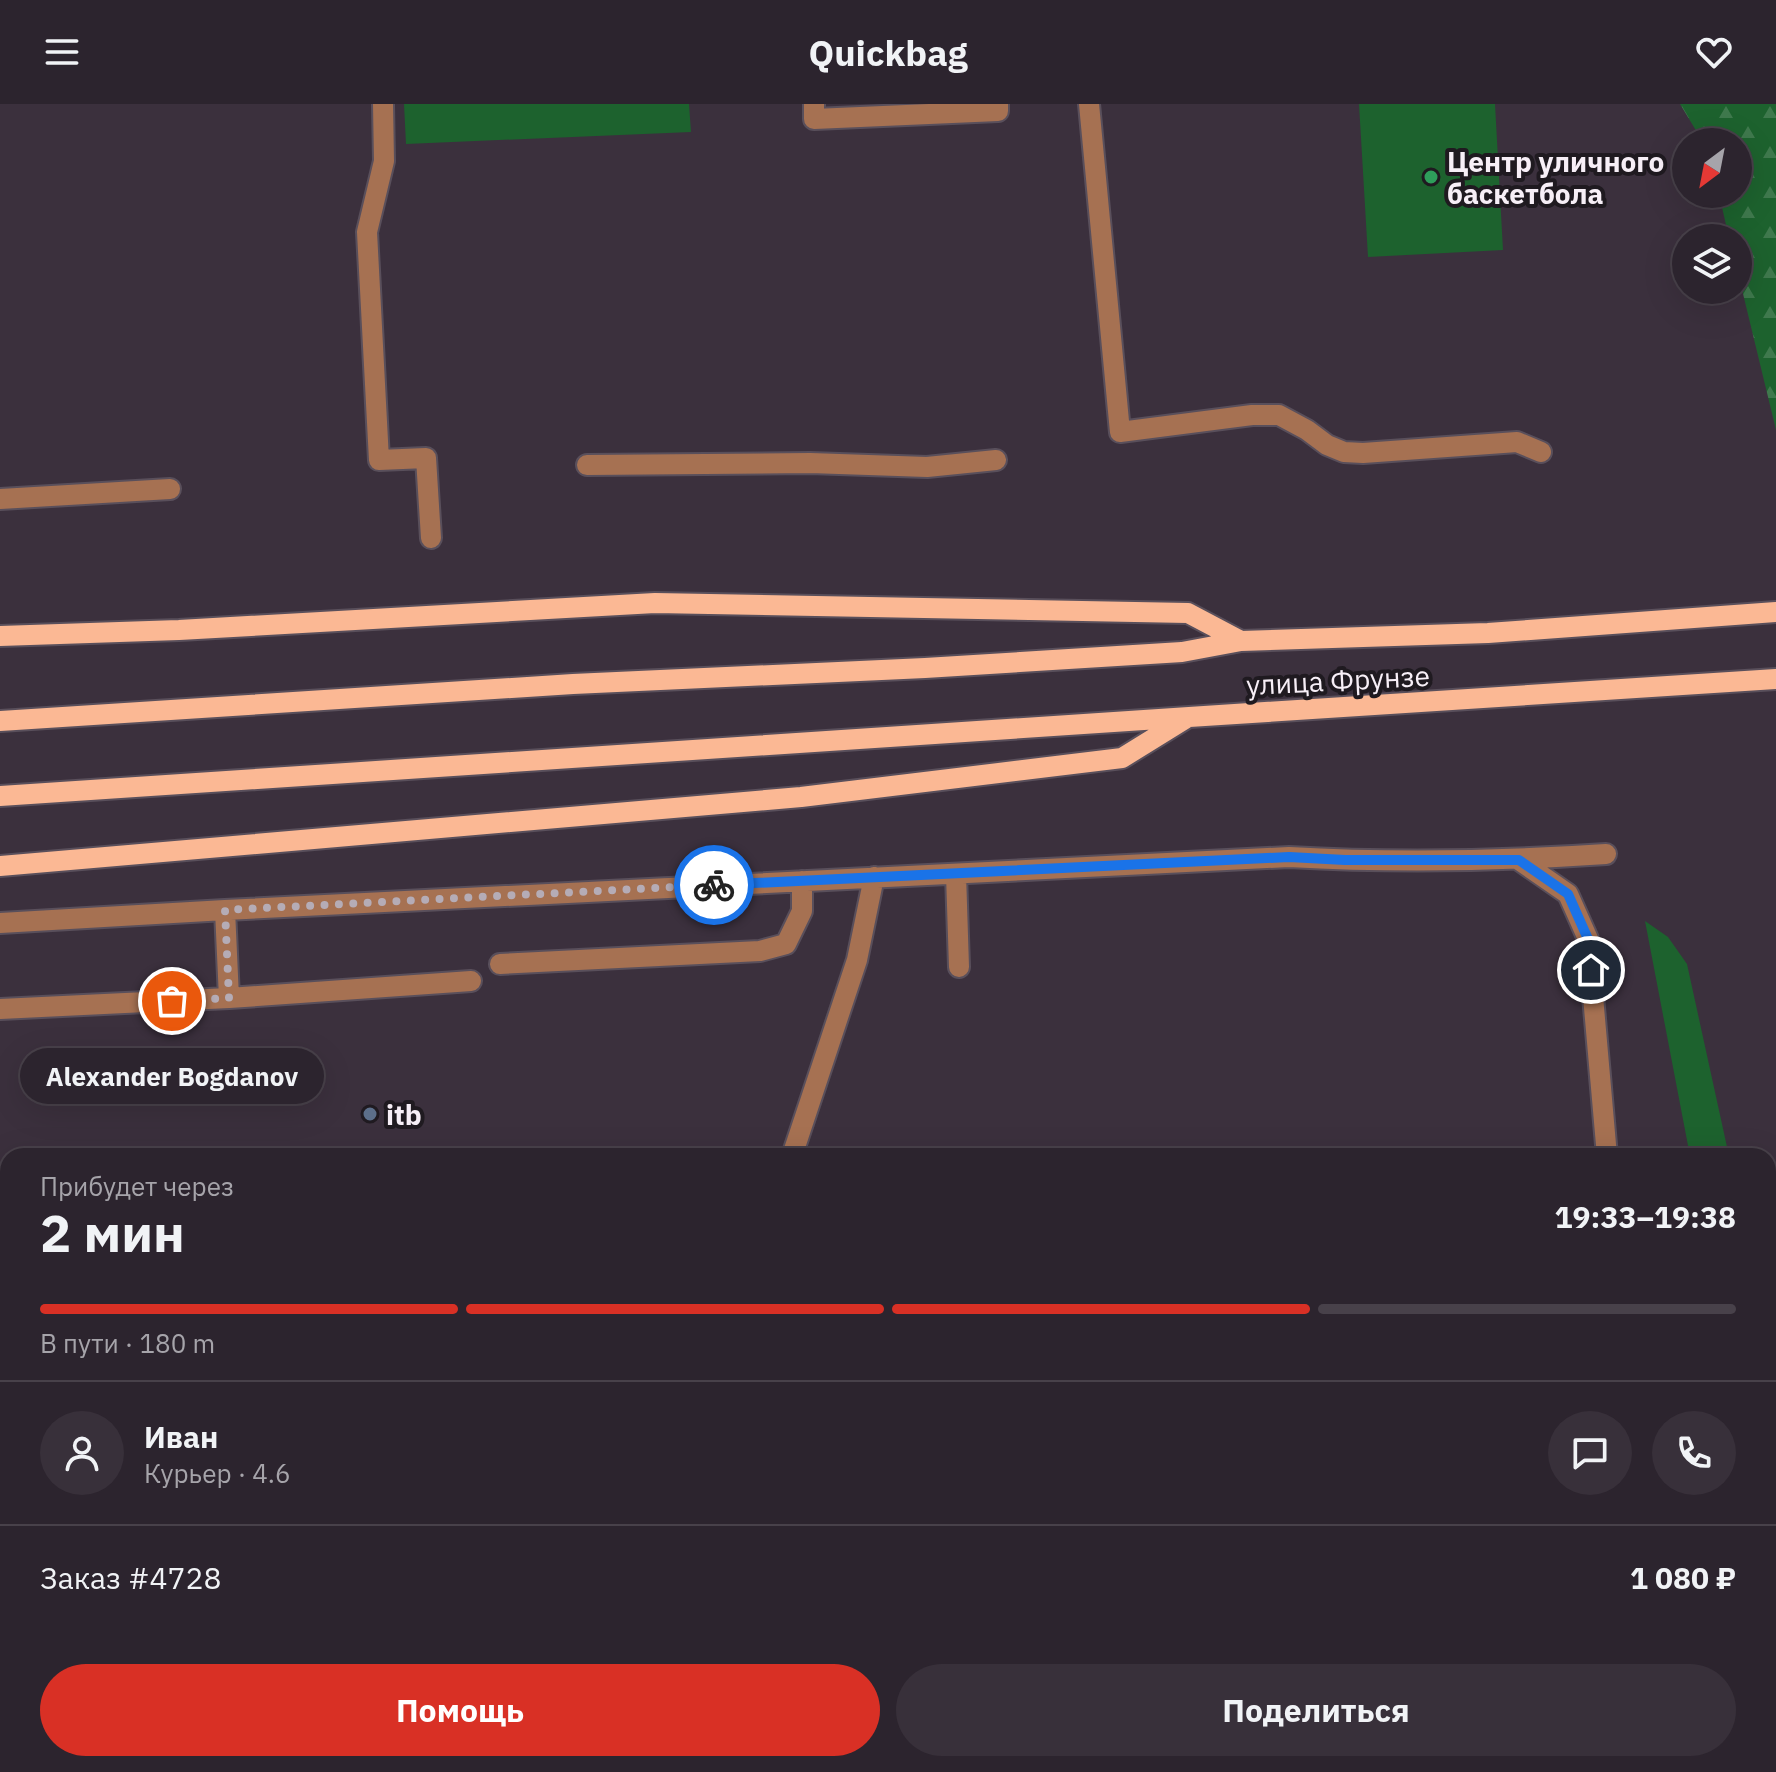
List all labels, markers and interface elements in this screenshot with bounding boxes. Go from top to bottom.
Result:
text: Quickbag [808,29,968,76]
icon: menu [40,30,84,74]
icon: heart [1692,30,1736,74]
north arrow [1672,128,1752,208]
map controls [1672,128,1752,304]
place label: Центр уличного баскетбола [1447,143,1664,212]
marker: Центр уличного баскетбола [1422,168,1440,186]
button: layers [1672,224,1752,304]
street label: улица Фрунзе [1245,657,1431,703]
courier [674,845,754,925]
icon: bike [692,863,736,907]
pin [1557,936,1625,1004]
icon: home [1569,948,1613,992]
pin [138,967,206,1035]
icon: bag [150,979,194,1023]
callout: Alexander Bogdanov [20,1049,324,1105]
text: Alexander Bogdanov [46,1059,298,1093]
place label: itb [386,1096,422,1133]
marker: itb [361,1105,379,1123]
text: Прибудет через [40,1169,234,1203]
text: 19:33–19:38 [1555,1197,1736,1236]
text: 2 мин [40,1199,185,1266]
text: В пути · 180 m [40,1326,215,1360]
button: person [40,1411,124,1495]
button: chat [1548,1411,1632,1495]
button: phone [1652,1411,1736,1495]
text: Иван [144,1417,218,1456]
text: Курьер · 4.6 [144,1456,291,1490]
text: Заказ #4728 [40,1558,222,1597]
text: 1 080 ₽ [1630,1558,1736,1597]
button: Помощь [40,1664,880,1756]
button: Поделиться [896,1664,1736,1756]

